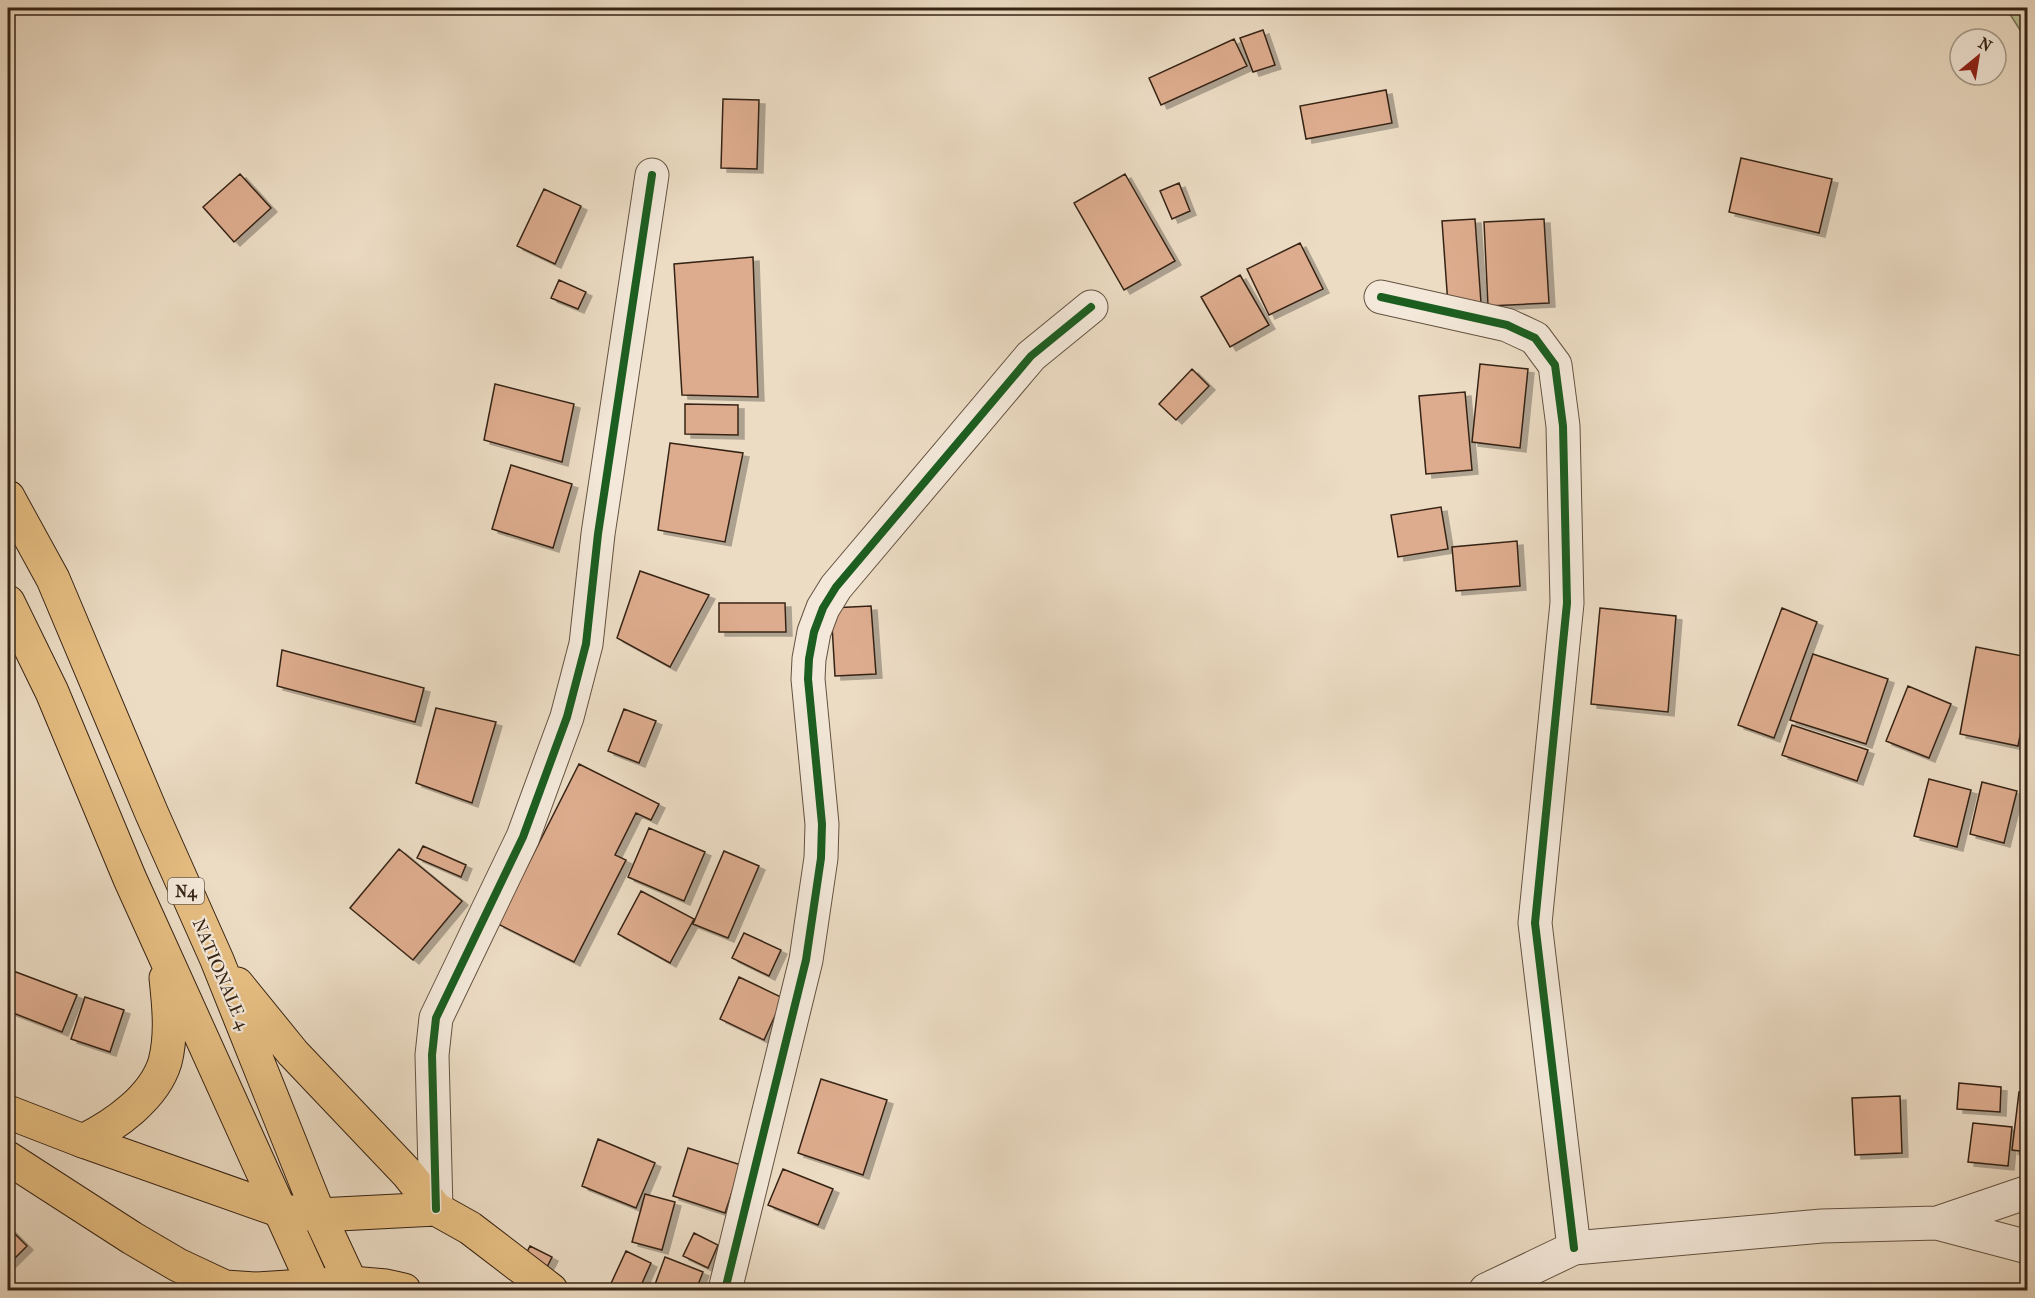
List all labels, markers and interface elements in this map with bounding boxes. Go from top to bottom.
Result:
north arrow [1948,27,2008,87]
text: N [1975,33,1996,56]
road number: N4 [168,878,204,904]
street label: NATIONALE 4 [188,915,254,1033]

